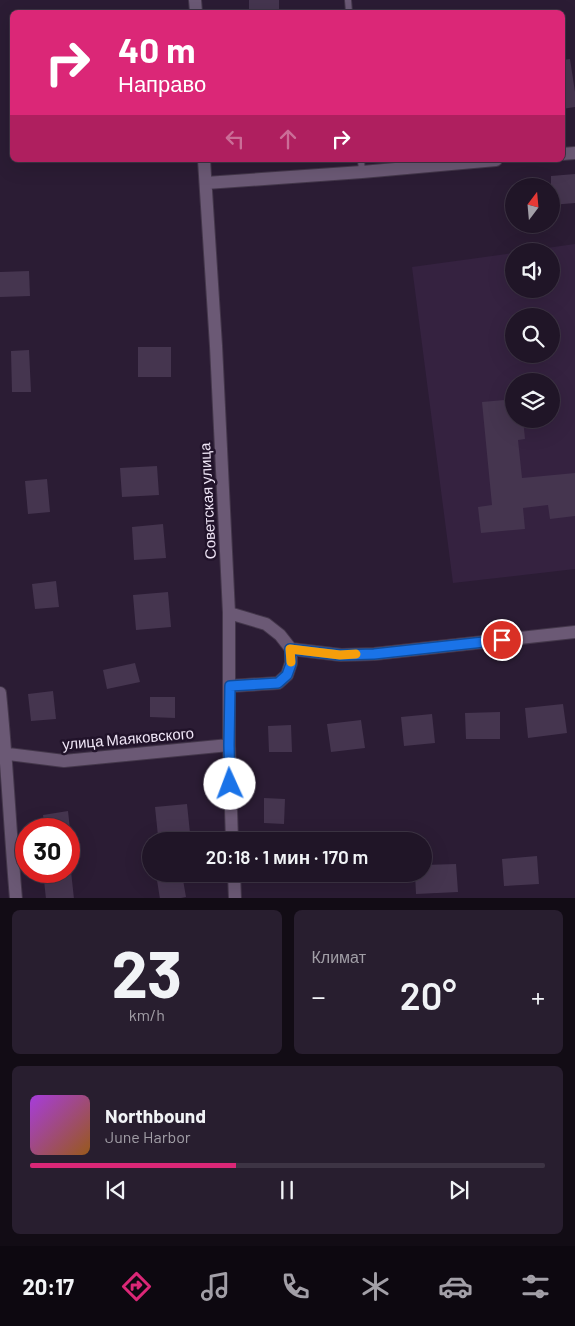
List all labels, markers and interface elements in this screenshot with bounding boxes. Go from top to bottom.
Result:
text: 40 m [118,28,195,70]
icon: right [35,30,100,95]
text: Направо [118,70,206,96]
icon: left [221,125,249,153]
icon: ahead [274,125,302,153]
icon: right [327,125,355,153]
north arrow [505,178,560,232]
map controls [505,178,560,428]
button: sound [505,243,560,298]
button: search [505,308,560,363]
button: layers [505,373,560,428]
street label: Советская улица [195,442,219,560]
pin [481,619,523,661]
icon: arrive [488,626,516,654]
street label: улица Маяковского [61,723,195,753]
position arrow [203,757,255,809]
speed limit sign: 30 [15,818,80,883]
text: 20:18 · 1 мин · 170 m [206,845,368,868]
text: 23 [111,933,182,1011]
text: Климат [312,947,366,966]
text: 20° [400,972,457,1018]
text: − [312,979,326,1013]
text: + [531,979,545,1013]
text: km/h [129,1005,165,1024]
text: Northbound [105,1104,206,1127]
text: June Harbor [105,1127,191,1146]
icon: previous [102,1176,130,1204]
icon: pause [273,1176,301,1204]
icon: next [445,1176,473,1204]
icon: directions [119,1269,154,1304]
icon: music [198,1269,233,1304]
icon: phone [278,1269,313,1304]
icon: climate [358,1269,393,1304]
icon: car [438,1269,473,1304]
icon: filters [518,1269,553,1304]
text: 20:17 [22,1273,74,1299]

